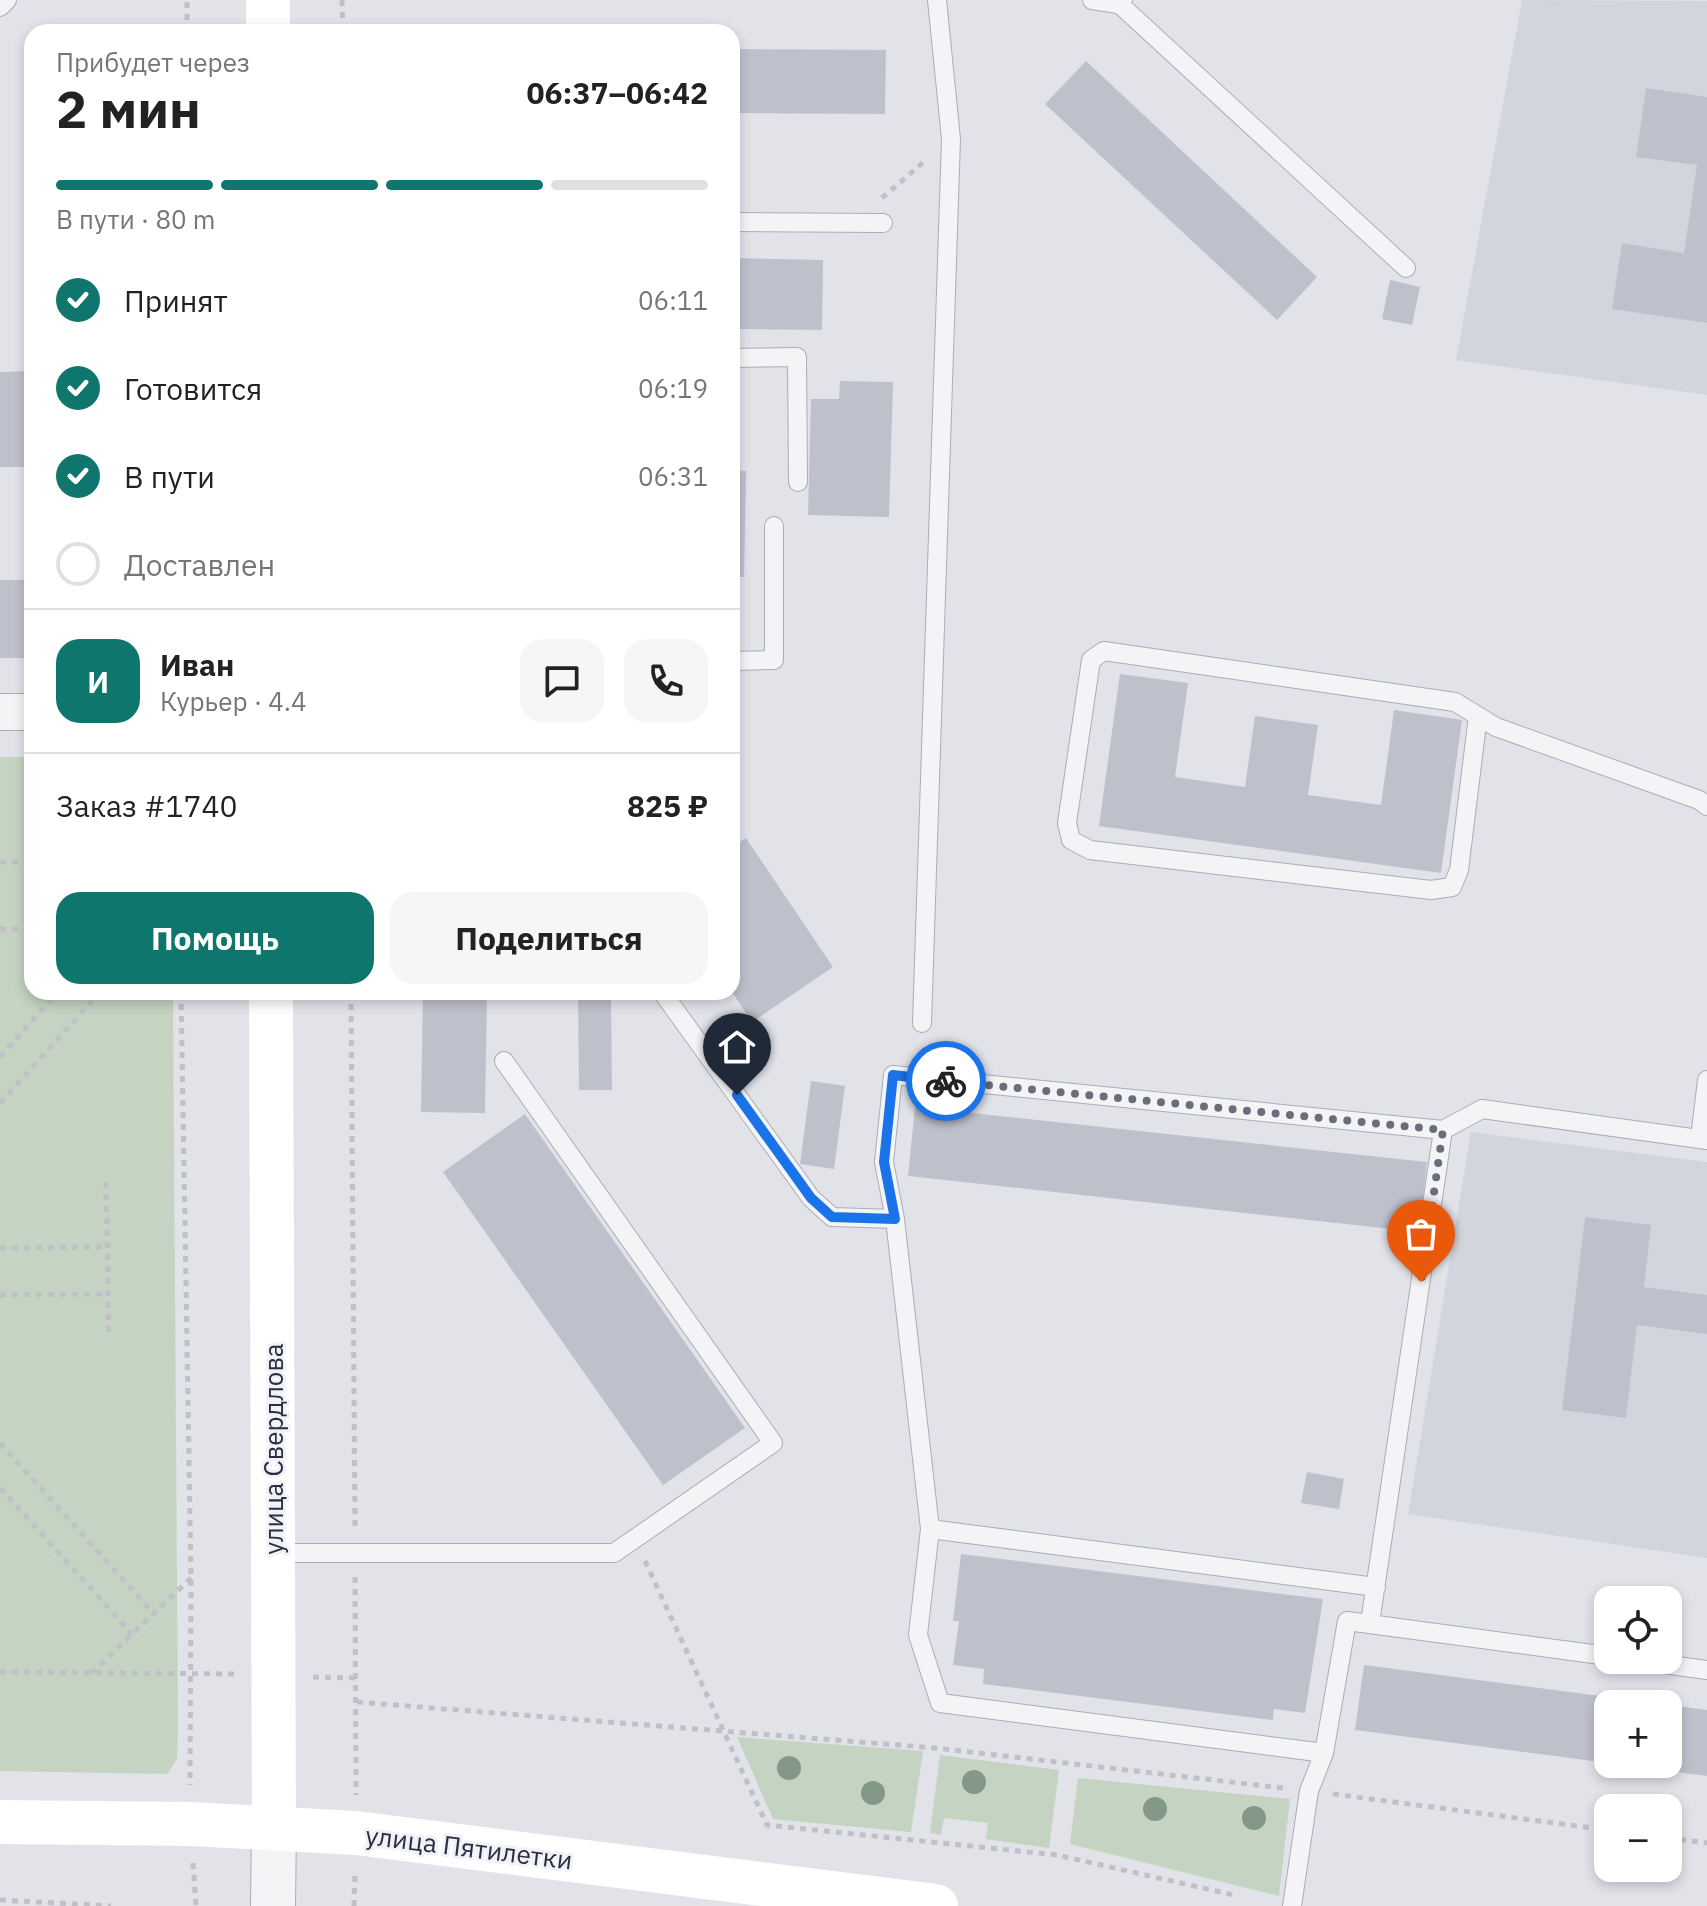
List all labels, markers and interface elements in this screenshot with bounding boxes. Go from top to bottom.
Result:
text: Прибудет через [56,45,250,79]
text: 06:37–06:42 [527,73,708,112]
text: 2 мин [56,75,201,142]
text: В пути · 80 m [56,202,216,236]
icon: check [56,278,100,322]
text: Принят [124,281,228,320]
text: 06:11 [638,283,708,317]
icon: check [56,366,100,410]
text: Готовится [124,369,262,408]
text: 06:19 [638,371,708,405]
icon: check [56,454,100,498]
text: В пути [124,457,215,496]
text: 06:31 [638,459,708,493]
text: Доставлен [124,545,275,584]
button: chat [520,639,604,723]
button: phone [624,639,708,723]
text: Иван [160,645,234,684]
text: И [87,662,109,701]
text: Курьер · 4.4 [160,684,307,718]
text: Заказ #1740 [56,786,238,825]
text: 825 ₽ [627,786,708,825]
button: Помощь [56,892,374,984]
button: Поделиться [390,892,708,984]
pin [703,1013,771,1095]
icon: home [715,1025,759,1069]
courier [906,1041,986,1121]
icon: bike [924,1059,968,1103]
pin [1387,1200,1455,1282]
icon: bag [1399,1212,1443,1256]
street label: улица Свердлова [256,1343,290,1555]
map controls [1594,1586,1682,1882]
button: locate [1594,1586,1682,1674]
button: + [1594,1690,1682,1778]
button: − [1594,1794,1682,1882]
street label: улица Пятилетки [364,1817,574,1877]

